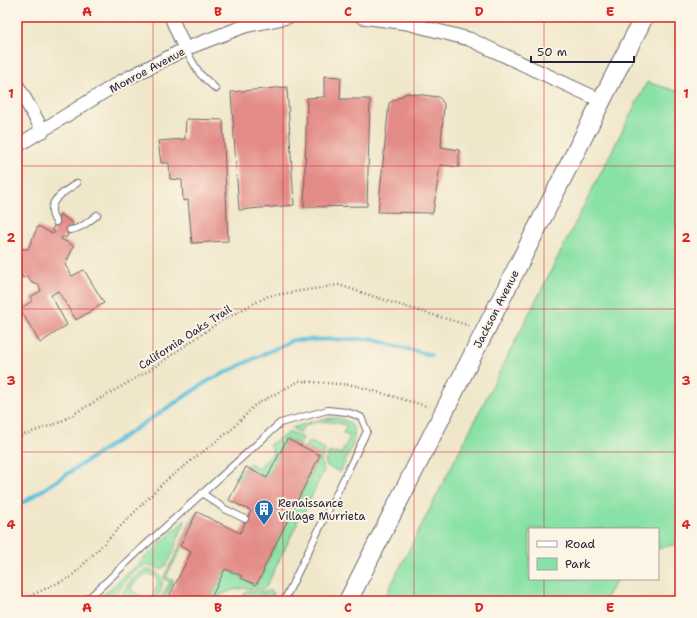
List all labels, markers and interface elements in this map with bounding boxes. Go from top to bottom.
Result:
text: A [82,3,92,20]
text: B [214,3,222,20]
text: C [344,3,352,20]
text: D [474,3,484,20]
text: E [606,3,615,20]
scale bar [531,38,634,64]
street label: Monroe Avenue [107,44,188,97]
text: 50 m [537,44,567,60]
text: 1 [8,85,14,102]
text: 1 [683,85,689,102]
text: 2 [6,229,16,246]
text: 2 [681,229,691,246]
street label: Jackson Avenue [470,268,523,351]
street label: California Oaks Trail [136,301,235,373]
text: 3 [6,372,16,389]
text: 3 [681,372,691,389]
place label: Renaissance Village Murrieta [278,496,365,524]
building icon: Renaissance Village Murrieta [253,498,275,526]
text: 4 [6,516,16,533]
text: 4 [681,516,691,533]
legend [529,528,659,580]
text: Road [565,536,596,552]
text: Park [565,556,591,572]
text: A [82,599,92,616]
text: B [214,599,222,616]
text: C [344,599,352,616]
text: D [474,599,484,616]
text: E [606,599,615,616]

